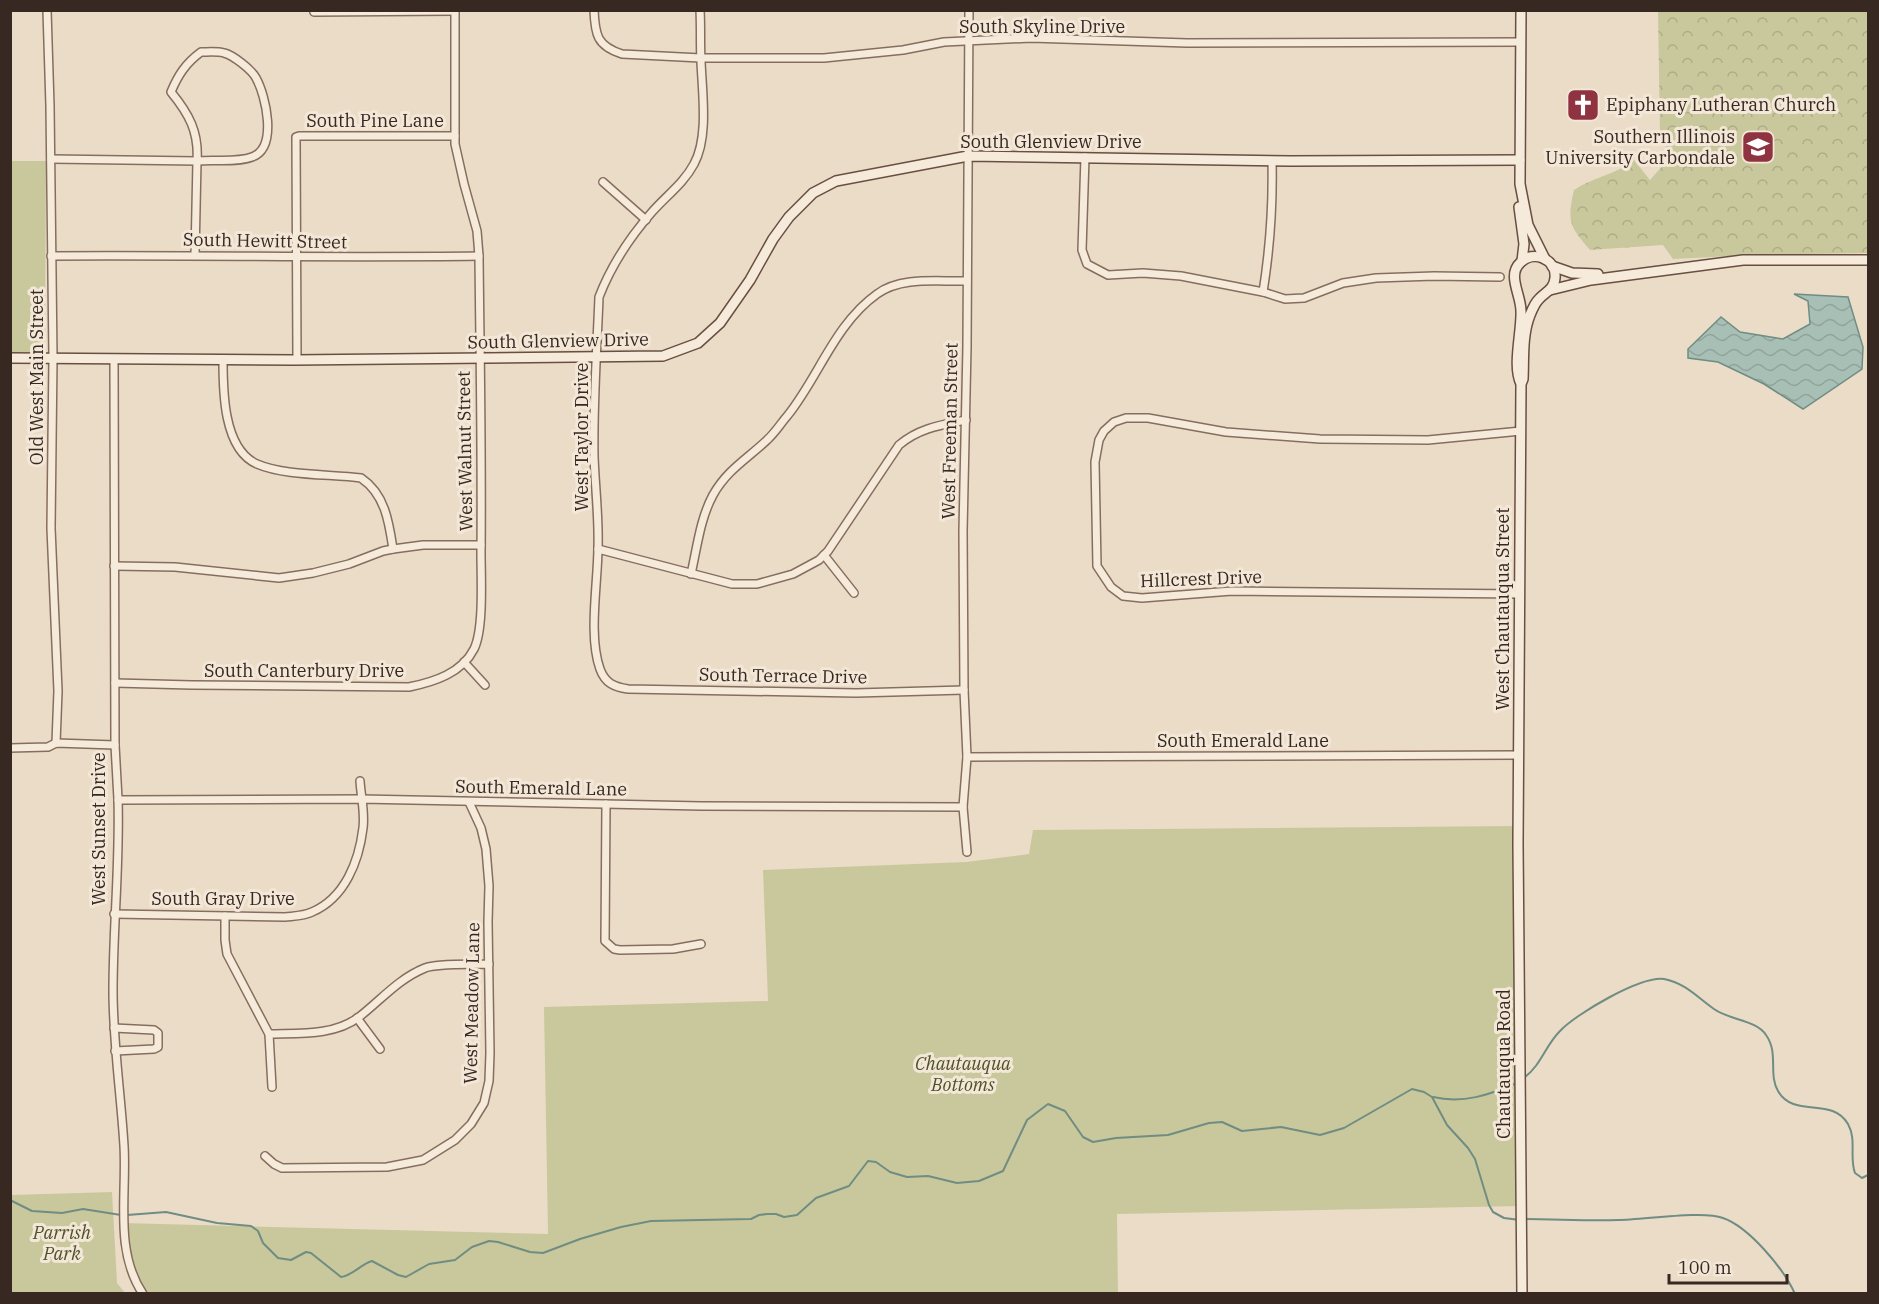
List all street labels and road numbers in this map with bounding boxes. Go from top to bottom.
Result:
street label: South Skyline Drive [959,15,1125,38]
street label: South Pine Lane [306,109,444,132]
street label: South Glenview Drive [960,130,1142,153]
street label: South Hewitt Street [183,228,347,253]
street label: Old West Main Street [25,289,48,465]
street label: South Glenview Drive [467,327,649,354]
street label: West Freeman Street [936,342,963,520]
street label: West Taylor Drive [570,363,593,511]
street label: West Walnut Street [452,370,477,532]
street label: West Chautauqua Street [1491,508,1514,710]
street label: Hillcrest Drive [1140,565,1262,592]
street label: South Canterbury Drive [204,659,404,682]
street label: South Terrace Drive [699,663,867,688]
street label: South Emerald Lane [1157,729,1329,752]
street label: West Sunset Drive [87,752,110,906]
street label: South Emerald Lane [455,775,627,800]
street label: South Gray Drive [151,887,295,910]
street label: West Meadow Lane [459,922,484,1084]
street label: Chautauqua Road [1492,989,1515,1139]

